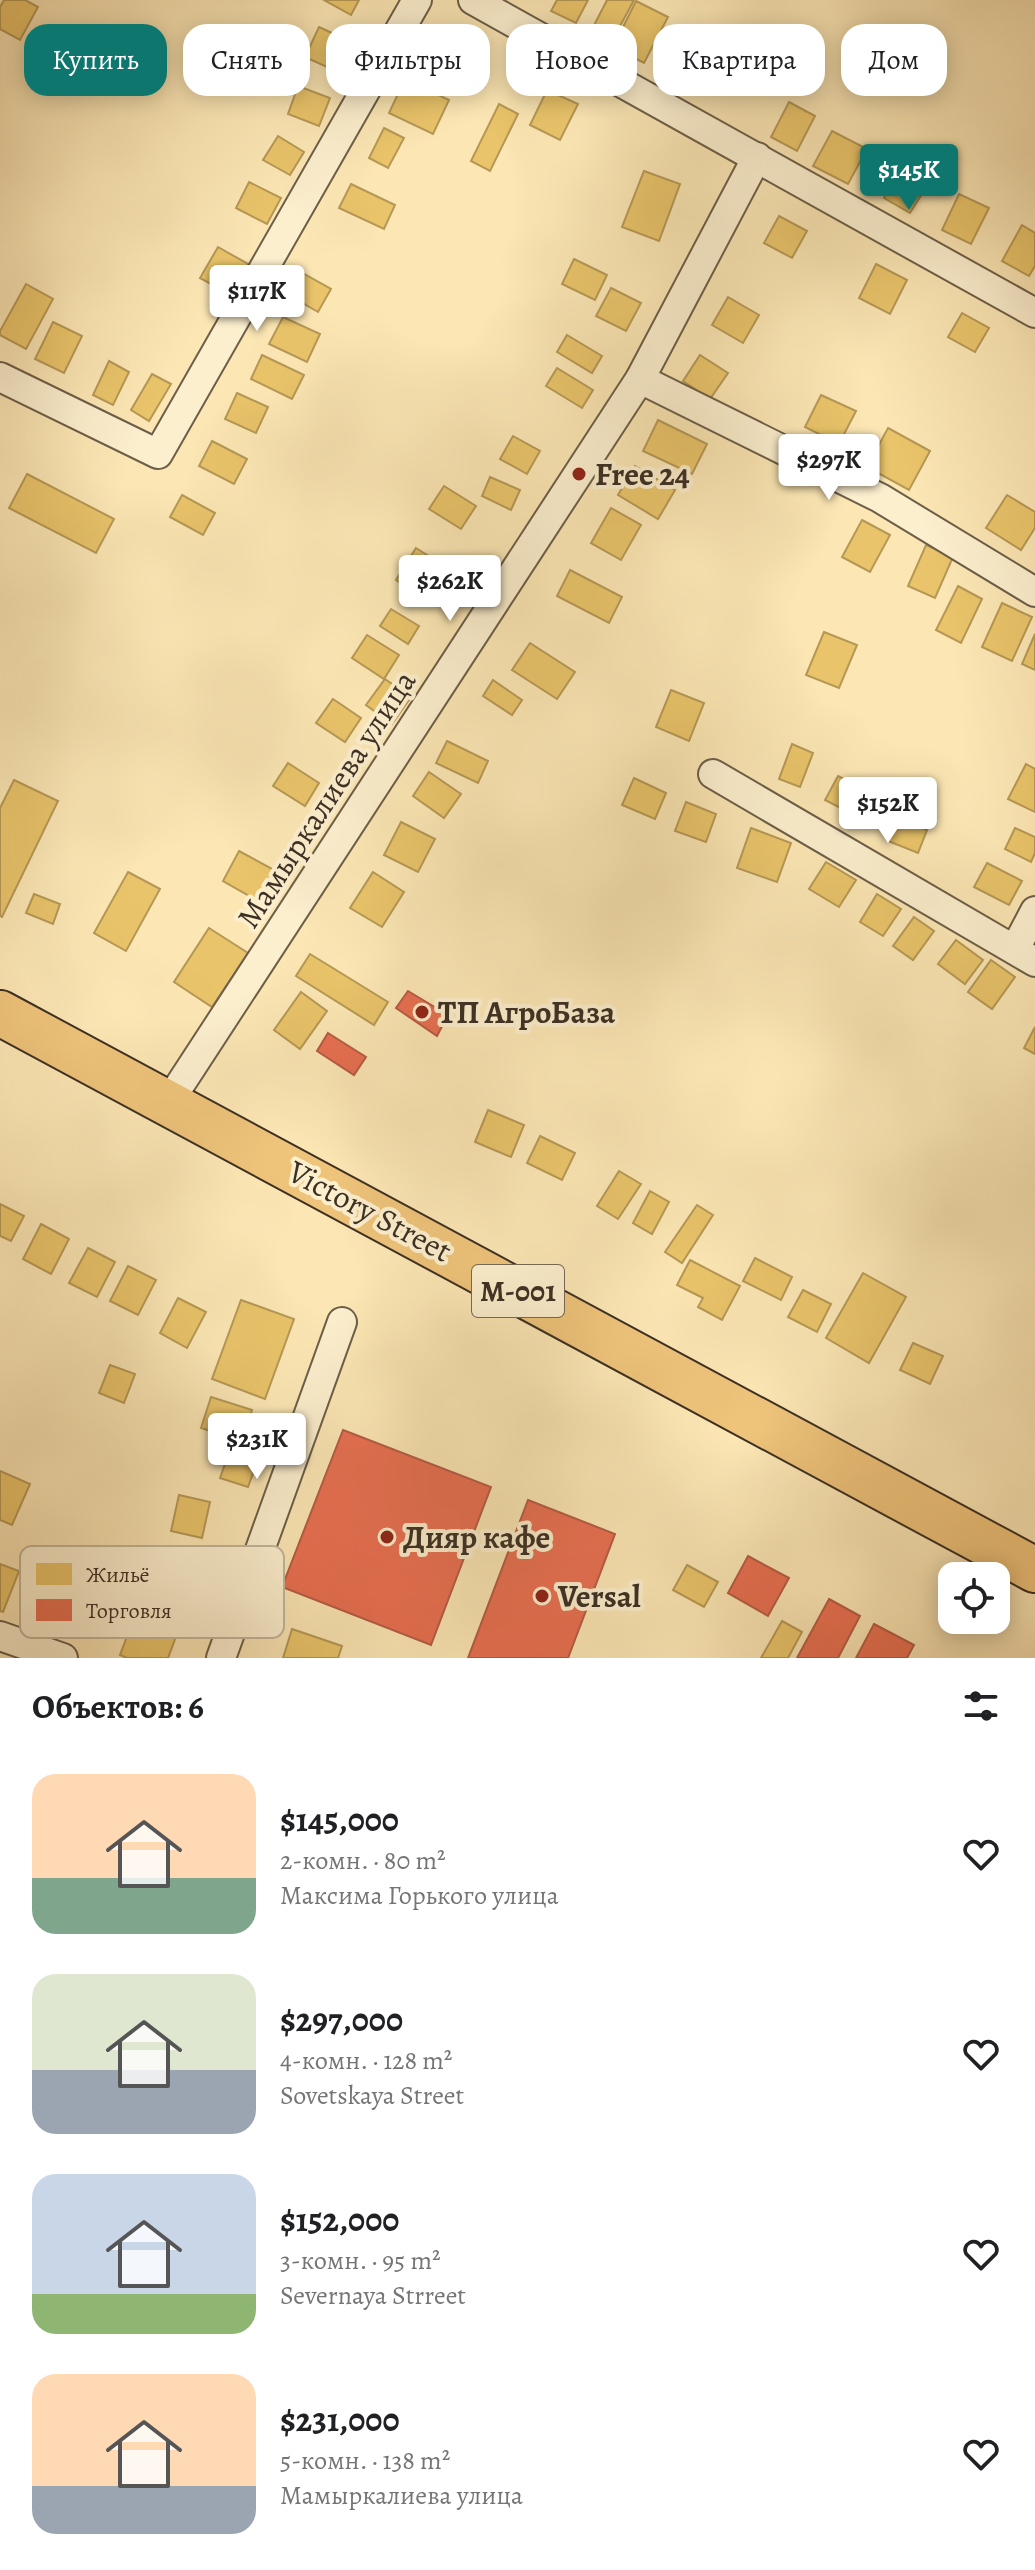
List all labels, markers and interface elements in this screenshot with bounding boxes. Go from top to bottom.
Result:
chip: Купить [24,24,167,96]
chip: Снять [183,24,310,96]
chip: Фильтры [326,24,490,96]
chip: Новое [506,24,637,96]
chip: Квартира [653,24,825,96]
chip: Дом [841,24,947,96]
pin: $145K [853,144,965,212]
text: $145K [878,152,940,187]
pin: $117K [201,265,313,333]
text: $117K [228,273,286,308]
pin: $297K [773,434,885,502]
text: $297K [797,442,861,477]
place label: Free 24 [595,452,690,496]
marker: Free 24 [570,465,588,483]
pin: $262K [394,555,506,623]
text: $262K [417,563,483,598]
street label: Мамыркалиева улица [226,661,426,936]
pin: $152K [832,777,944,845]
text: $152K [857,785,919,820]
place label: ТП АгроБаза [438,990,616,1034]
marker: ТП АгроБаза [413,1003,431,1021]
street label: Victory Street [280,1149,460,1273]
road number: М-001 [472,1265,564,1317]
pin: $231K [201,1413,313,1481]
text: $231K [226,1421,288,1456]
place label: Дияр кафе [403,1515,550,1559]
marker: Дияр кафе [378,1528,396,1546]
legend [20,1546,284,1638]
text: Жильё [86,1560,150,1590]
map controls [938,1562,1010,1634]
button: locate [938,1562,1010,1634]
place label: Versal [557,1574,641,1618]
marker: Versal [533,1587,551,1605]
text: Торговля [86,1596,172,1626]
text: Объектов: 6 [32,1683,204,1730]
icon: filters [959,1684,1003,1728]
text: $145,000 [280,1796,399,1843]
icon: home [96,1806,192,1902]
icon: heart [959,1832,1003,1876]
text: 2-комн. · 80 m² [280,1843,446,1878]
text: Максима Горького улица [280,1878,559,1913]
text: $297,000 [280,1996,403,2043]
icon: home [96,2006,192,2102]
icon: heart [959,2032,1003,2076]
text: 4-комн. · 128 m² [280,2043,452,2078]
text: Sovetskaya Street [280,2078,464,2113]
text: $152,000 [280,2196,399,2243]
icon: home [96,2206,192,2302]
icon: heart [959,2232,1003,2276]
text: 3-комн. · 95 m² [280,2243,441,2278]
text: Severnaya Strreet [280,2278,466,2313]
text: $231,000 [280,2396,400,2443]
icon: home [96,2406,192,2502]
icon: heart [959,2432,1003,2476]
text: 5-комн. · 138 m² [280,2443,450,2478]
text: Мамыркалиева улица [280,2478,523,2513]

